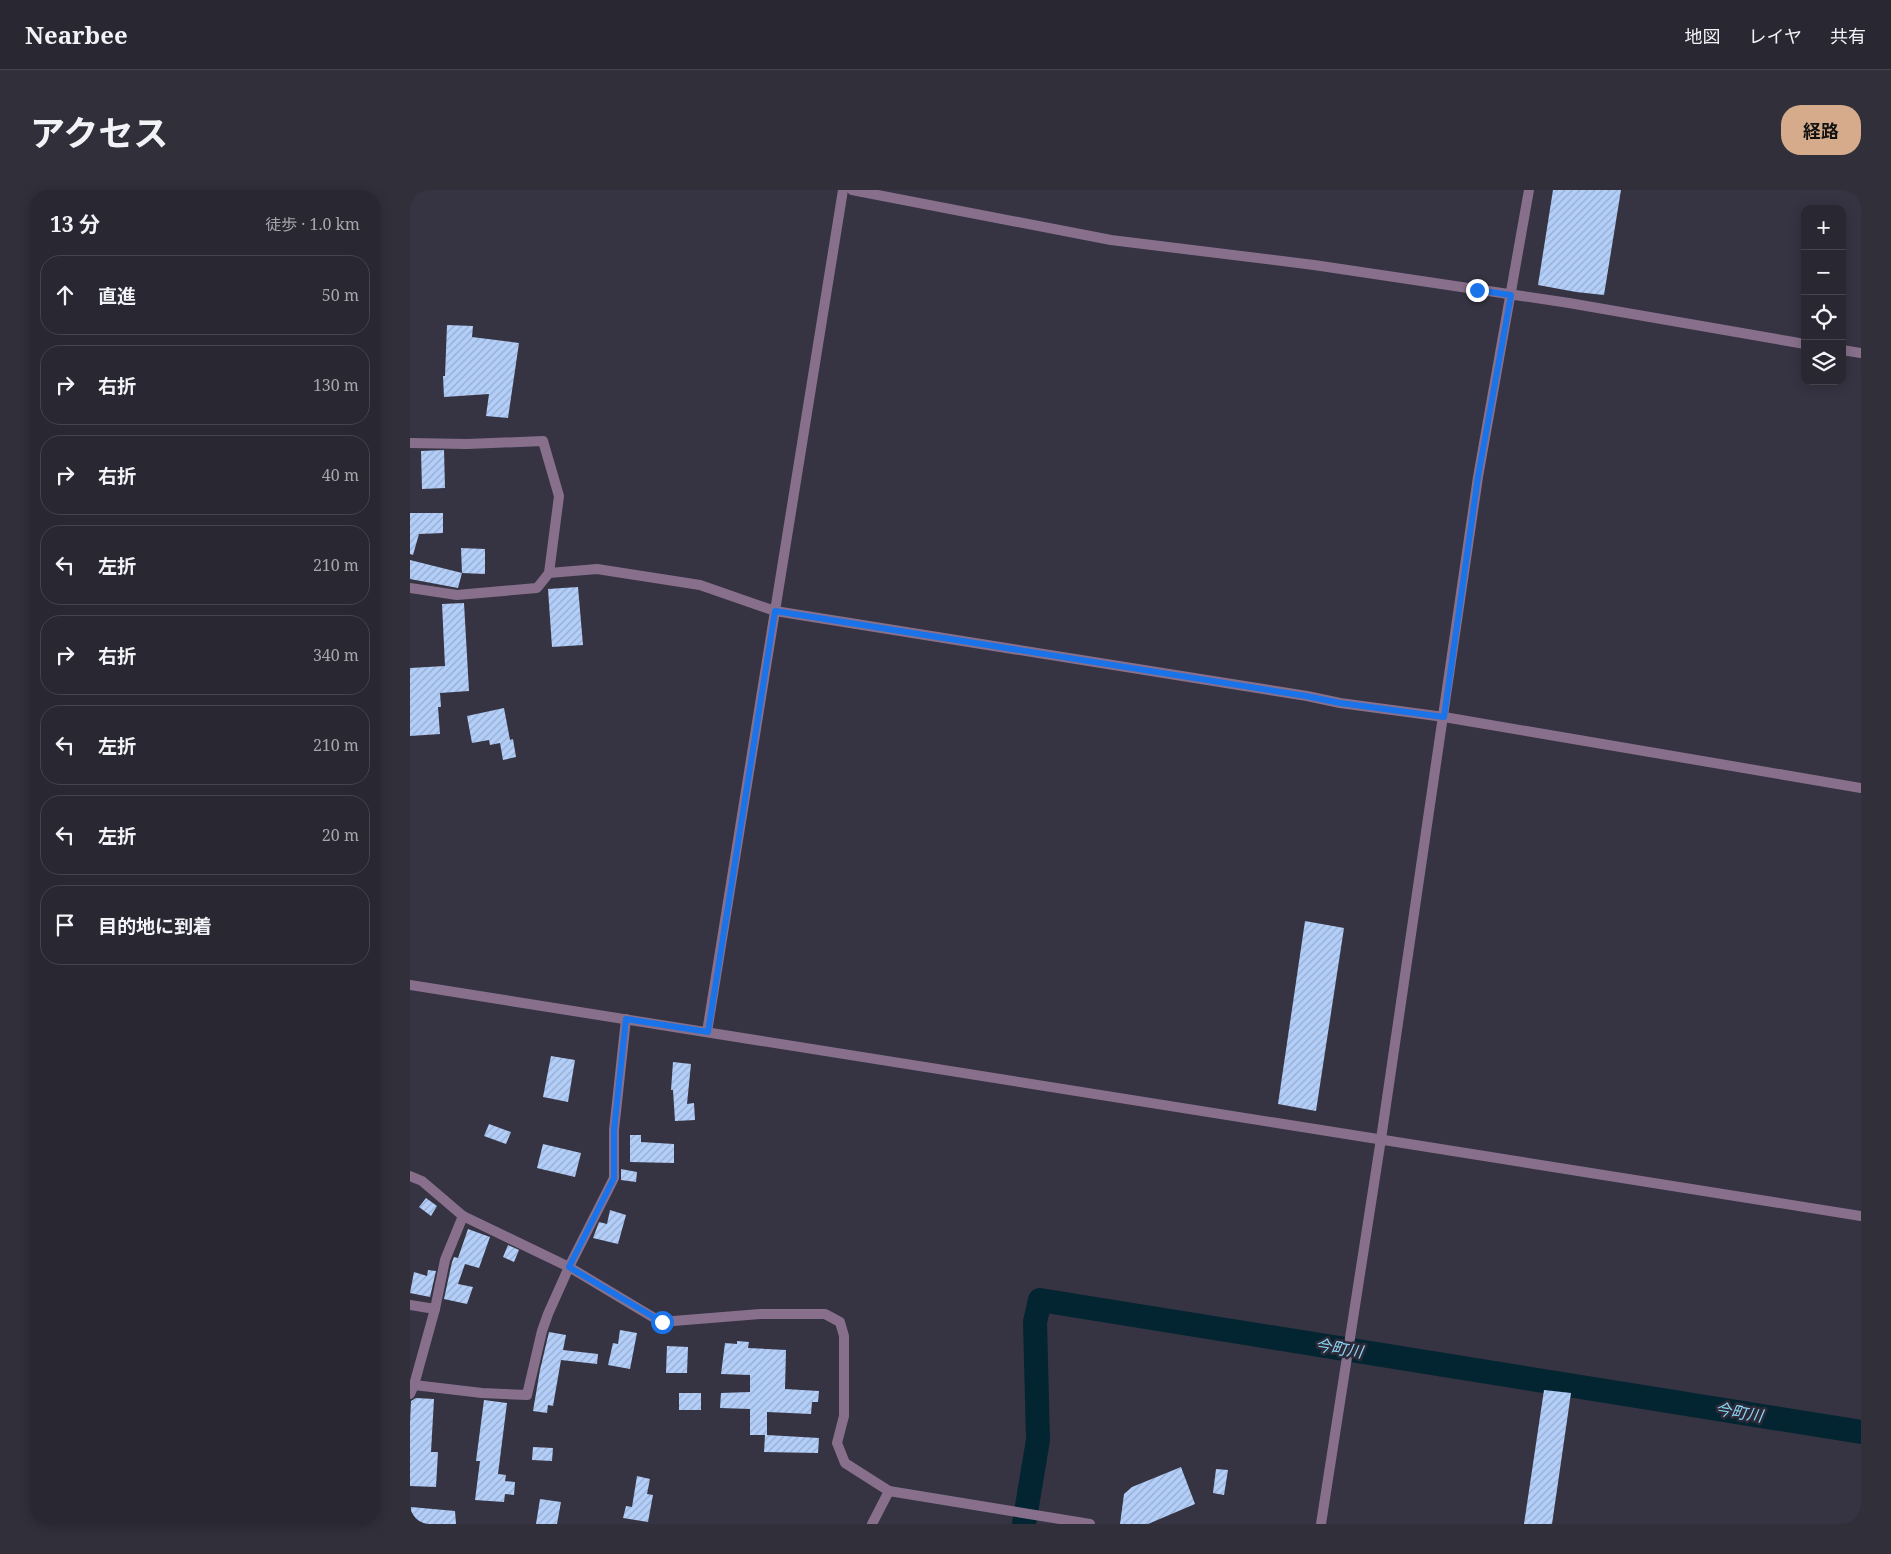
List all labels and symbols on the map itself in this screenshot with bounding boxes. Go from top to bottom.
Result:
route end [1466,279,1489,302]
route start [651,1311,674,1334]
water label: 今町川 [1314,1333,1366,1363]
water label: 今町川 [1714,1397,1766,1427]

